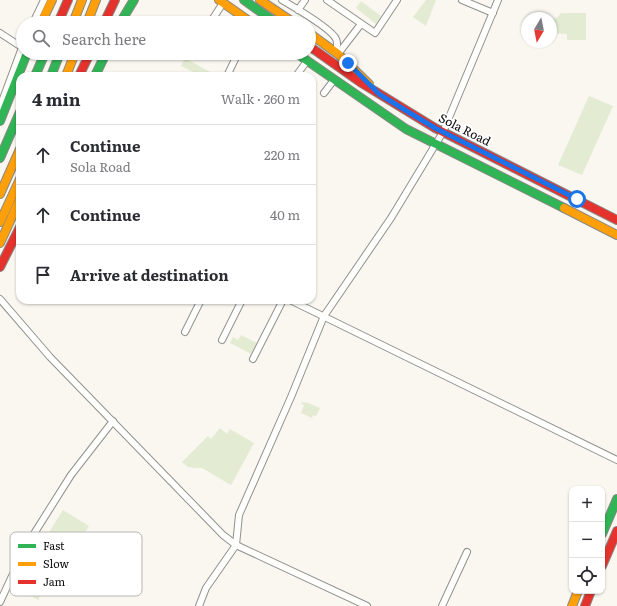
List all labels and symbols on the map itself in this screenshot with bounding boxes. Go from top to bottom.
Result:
north arrow [521,12,557,48]
route end [339,54,357,72]
street label: Sola Road [436,108,495,150]
route start [568,190,586,208]
legend [10,532,142,596]
text: Fast [43,537,65,553]
text: Slow [43,555,69,571]
text: Jam [43,573,66,589]

